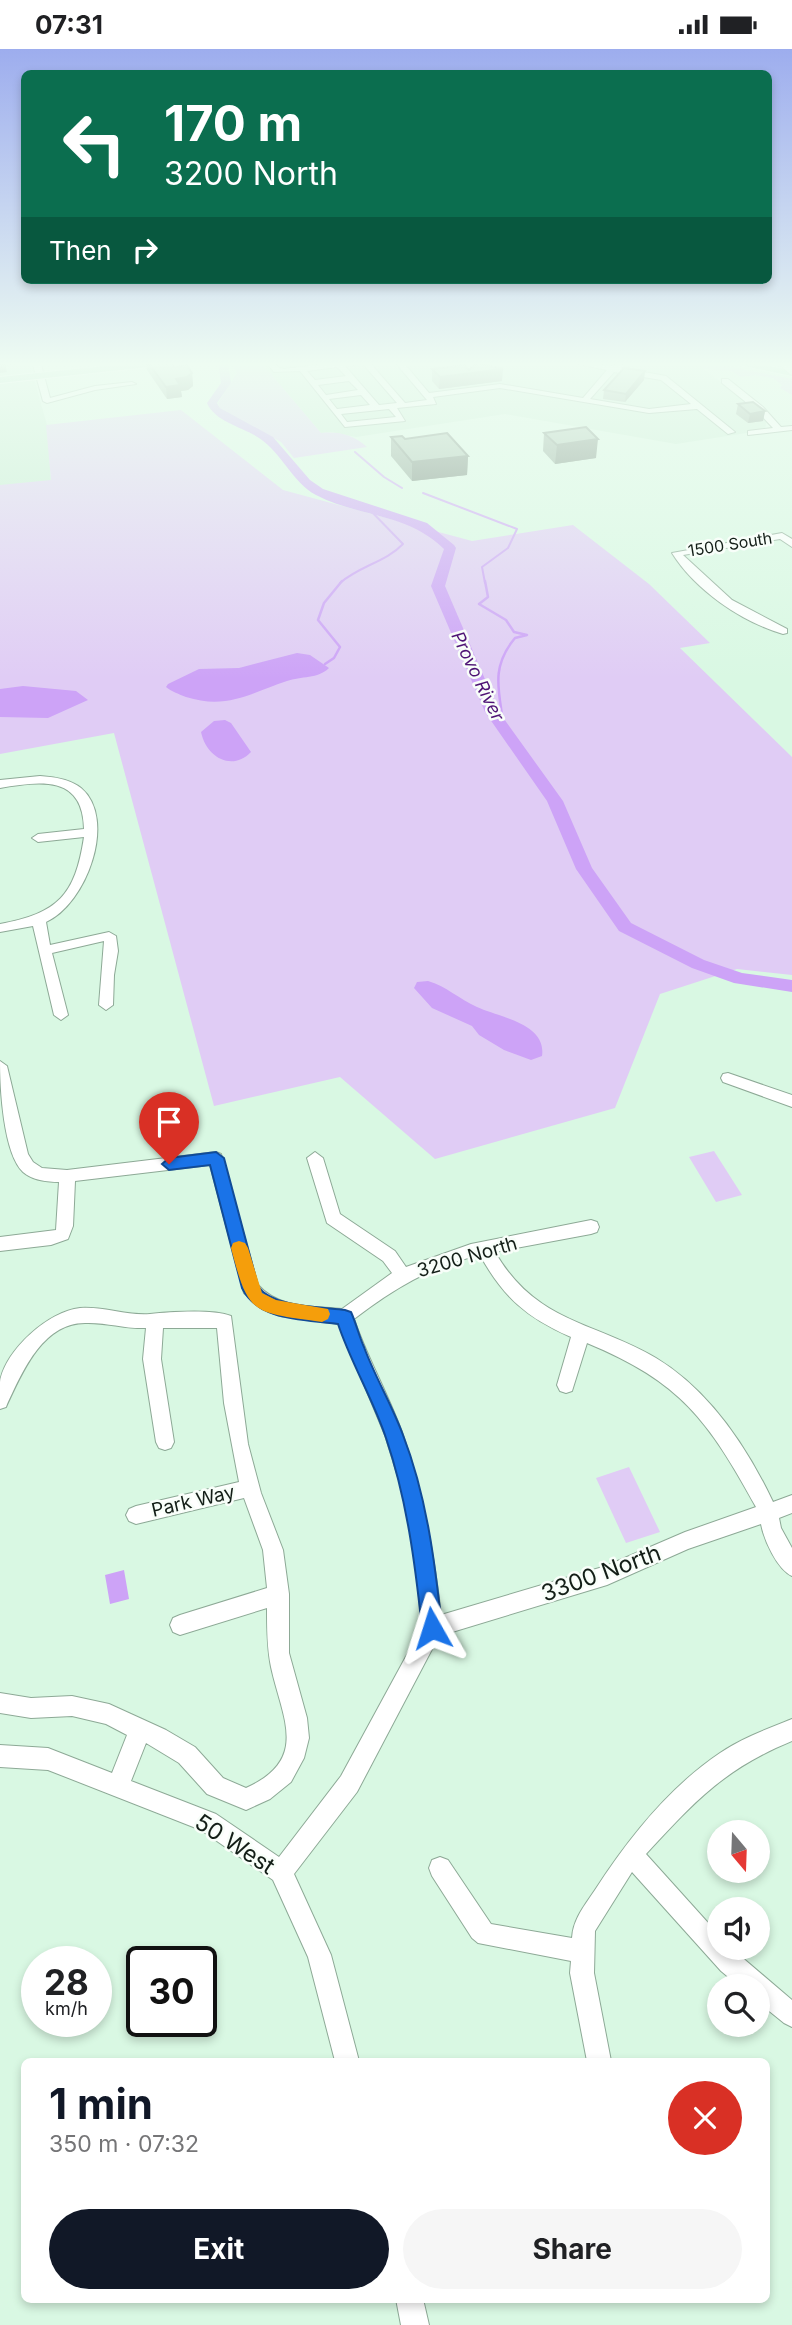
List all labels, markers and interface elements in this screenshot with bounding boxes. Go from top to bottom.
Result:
text: 07:31 [35,9,103,40]
text: 170 m [164,94,302,153]
icon: left [49,98,140,189]
text: 3200 North [164,154,338,193]
icon: right [126,231,164,269]
text: Then [49,235,112,266]
street label: 1500 South [686,527,774,561]
water label: Provo River [447,628,509,725]
pin [139,1092,199,1164]
icon: arrive [150,1103,188,1141]
street label: 3200 North [414,1232,520,1282]
street label: Park Way [149,1480,237,1522]
street label: 3300 North [537,1538,665,1608]
position arrow [395,1591,469,1665]
street label: 50 West [190,1808,281,1880]
north arrow [707,1820,770,1883]
map controls [707,1820,770,2037]
button: sound [707,1897,770,1960]
speed limit sign: 30 [126,1946,217,2037]
text: 28 [44,1961,89,2003]
button: search [707,1974,770,2037]
text: km/h [45,1998,88,2019]
text: 1 min [49,2078,153,2129]
button: close [668,2081,742,2155]
text: 350 m · 07:32 [49,2130,199,2158]
button: Exit [49,2209,389,2289]
button: Share [403,2209,742,2289]

